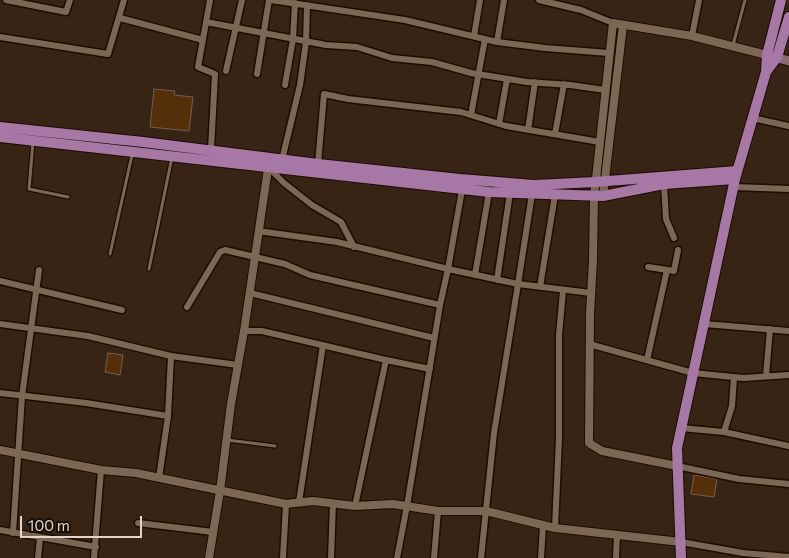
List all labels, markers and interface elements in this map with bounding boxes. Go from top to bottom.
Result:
scale bar [22,506,145,538]
text: 100 m [28,516,70,534]

